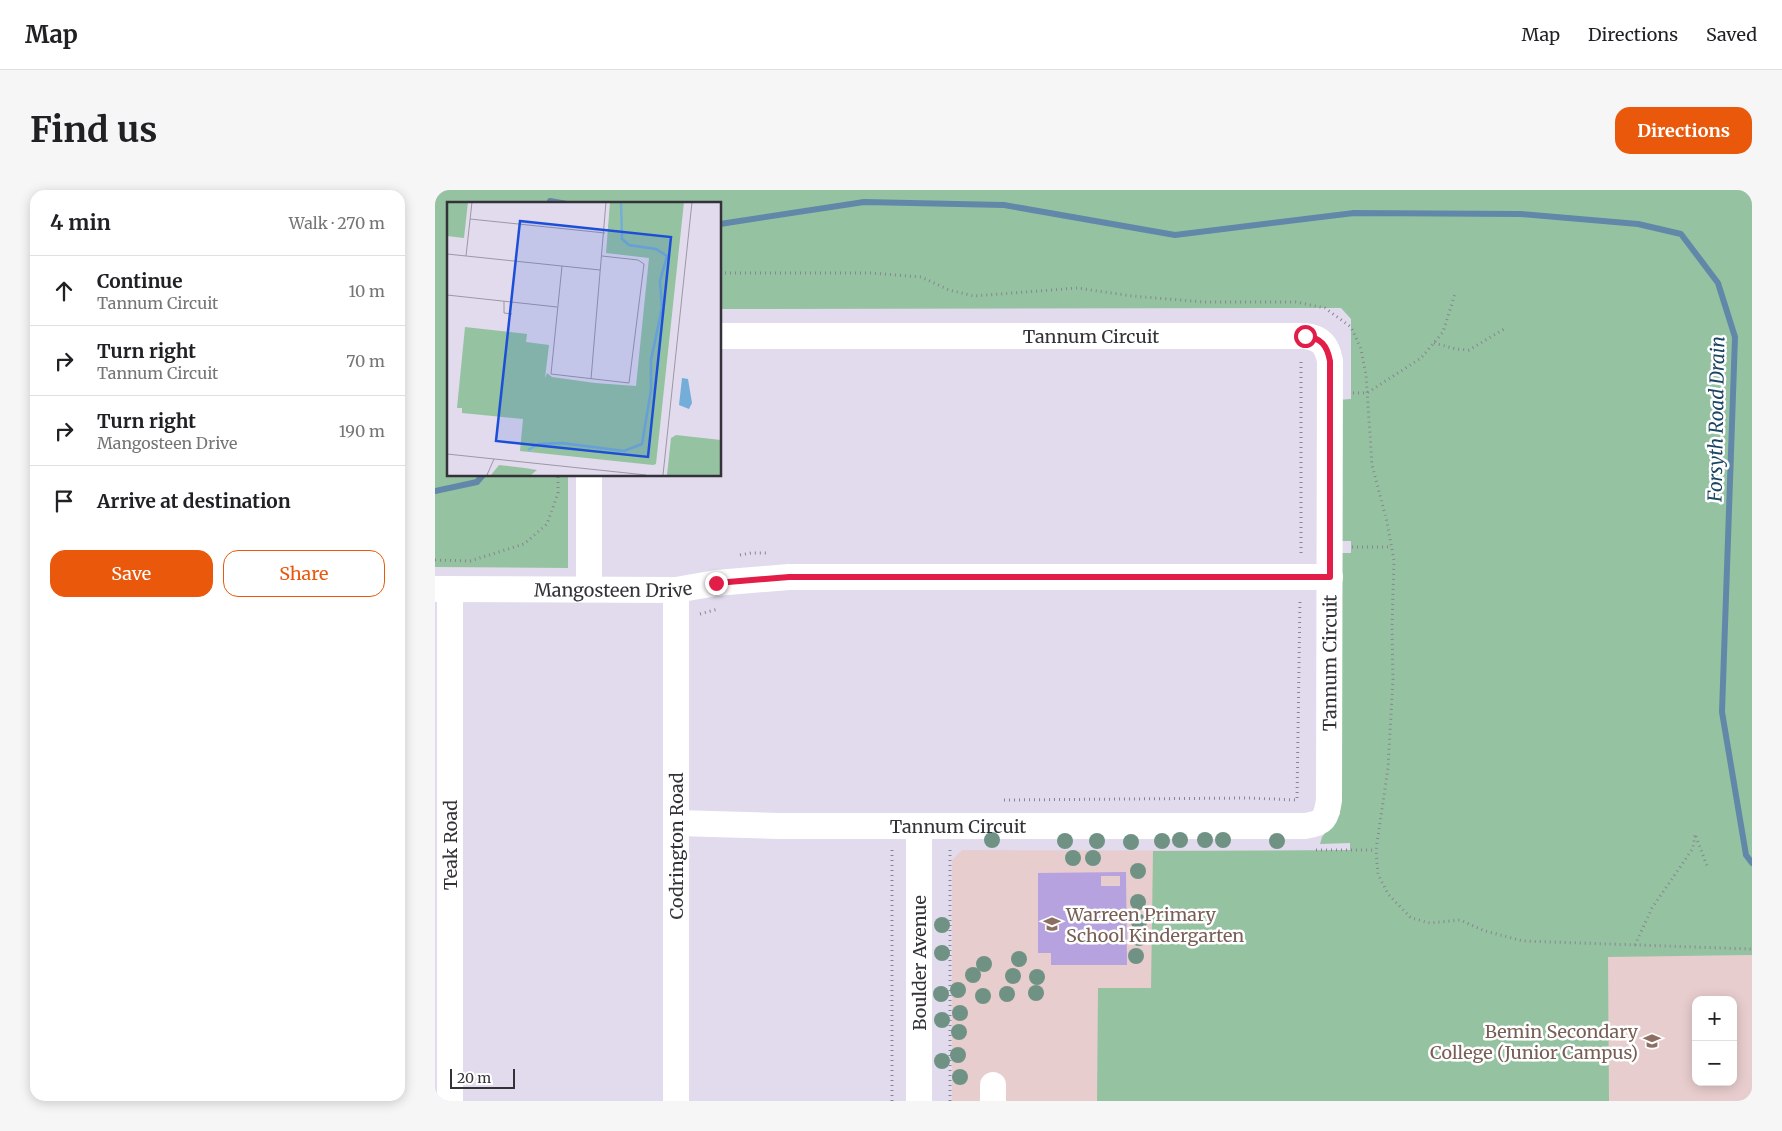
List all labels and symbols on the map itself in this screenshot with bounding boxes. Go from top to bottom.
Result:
inset map [447,202,721,476]
street label: Tannum Circuit [1023,325,1159,348]
route start [1294,325,1317,348]
water label: Forsyth Road Drain [1703,336,1729,503]
route end [705,572,728,595]
street label: Mangosteen Drive [534,576,694,602]
street label: Tannum Circuit [1318,595,1341,731]
street label: Codrington Road [665,772,688,920]
street label: Teak Road [439,800,462,890]
street label: Tannum Circuit [890,815,1026,838]
street label: Boulder Avenue [908,895,931,1031]
place label: Warreen Primary School Kindergarten [1065,903,1244,947]
school or university icon: Warreen Primary School Kindergarten [1042,914,1062,934]
place label: Bemin Secondary College (Junior Campus) [1430,1020,1639,1064]
school or university icon: Bemin Secondary College (Junior Campus) [1642,1031,1662,1051]
scale bar [450,1066,515,1089]

